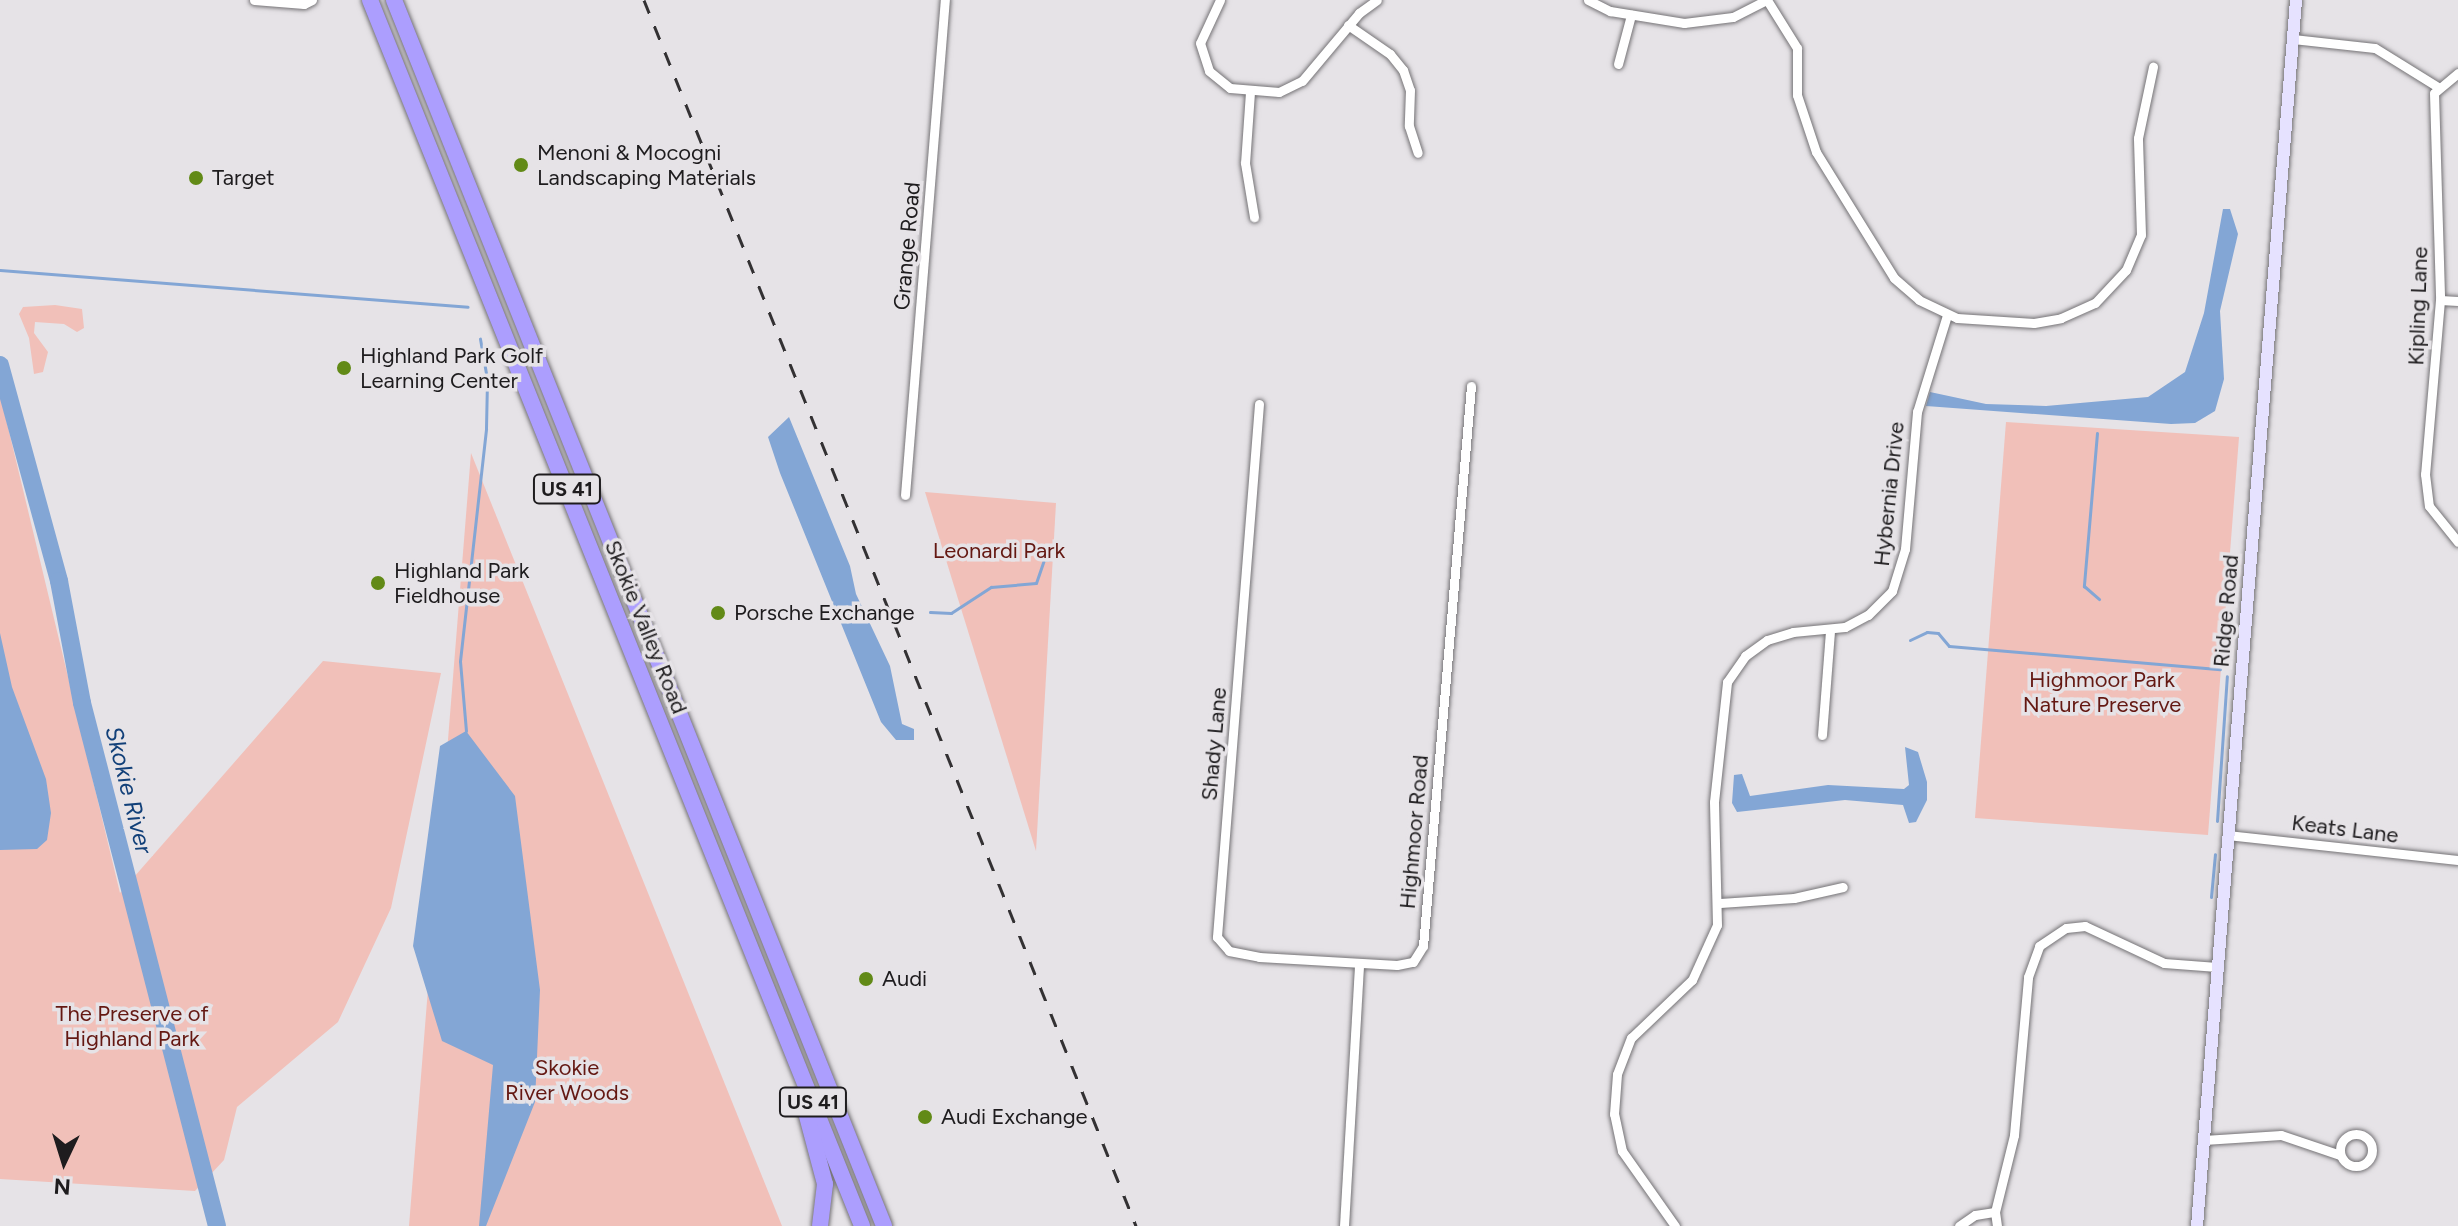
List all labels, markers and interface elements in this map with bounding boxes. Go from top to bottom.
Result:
place label: Menoni & Mocogni Landscaping Materials [537,139,756,190]
marker: Menoni & Mocogni Landscaping Materials [512,156,530,174]
place label: Target [212,165,275,191]
marker: Target [187,169,205,187]
street label: Grange Road [888,181,926,311]
street label: Kipling Lane [2403,246,2433,366]
place label: Highland Park Golf Learning Center [360,342,543,394]
marker: Highland Park Golf Learning Center [335,359,353,377]
street label: Hybernia Drive [1868,420,1910,568]
road number: US 41 [531,473,603,505]
street label: Skokie Valley Road [599,536,693,718]
park label: Leonardi Park [933,538,1065,564]
street label: Ridge Road [2208,554,2244,668]
place label: Highland Park Fieldhouse [394,557,529,608]
marker: Highland Park Fieldhouse [369,574,387,592]
place label: Porsche Exchange [734,600,915,626]
marker: Porsche Exchange [709,604,727,622]
park label: Highmoor Park Nature Preserve [2023,666,2181,718]
street label: Shady Lane [1196,686,1232,802]
water label: Skokie River [99,723,159,857]
street label: Highmoor Road [1394,754,1434,910]
street label: Keats Lane [2290,809,2400,849]
place label: Audi [882,966,927,992]
marker: Audi [857,970,875,988]
park label: The Preserve of Highland Park [55,1000,209,1052]
park label: Skokie River Woods [505,1054,629,1106]
road number: US 41 [777,1086,849,1118]
place label: Audi Exchange [941,1104,1088,1130]
marker: Audi Exchange [916,1108,934,1126]
north arrow [24,1122,104,1202]
text: N [53,1172,72,1201]

